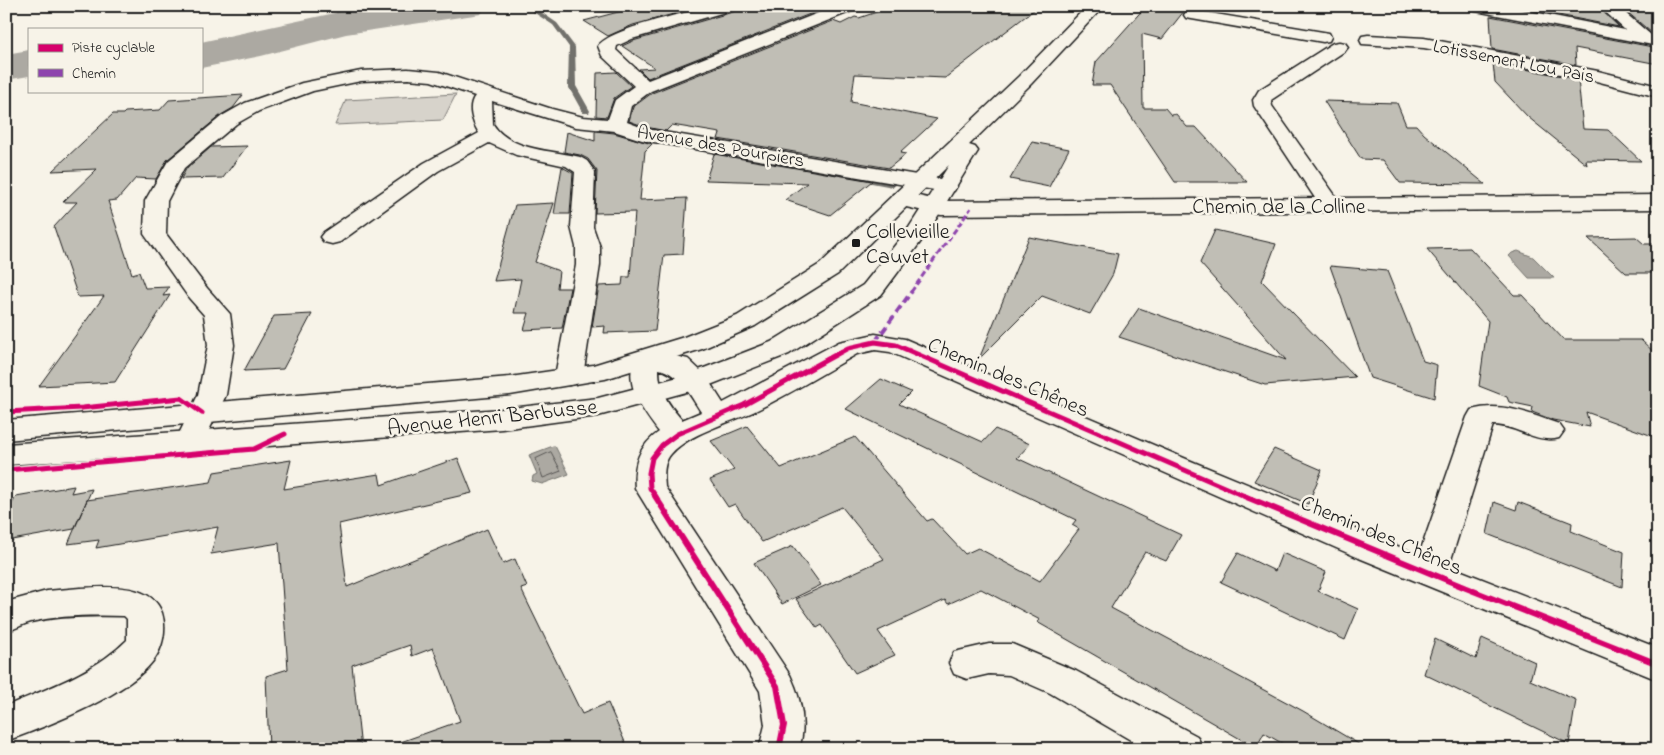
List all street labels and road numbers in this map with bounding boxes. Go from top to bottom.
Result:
street label: Lotissement Lou Pais [1430,34,1597,91]
street label: Avenue des Pourpiers [635,119,806,175]
street label: Chemin de la Colline [1192,192,1366,224]
street label: Chemin des Chênes [922,330,1094,427]
street label: Avenue Henri Barbusse [386,392,599,446]
street label: Chemin des Chênes [1295,488,1467,585]

